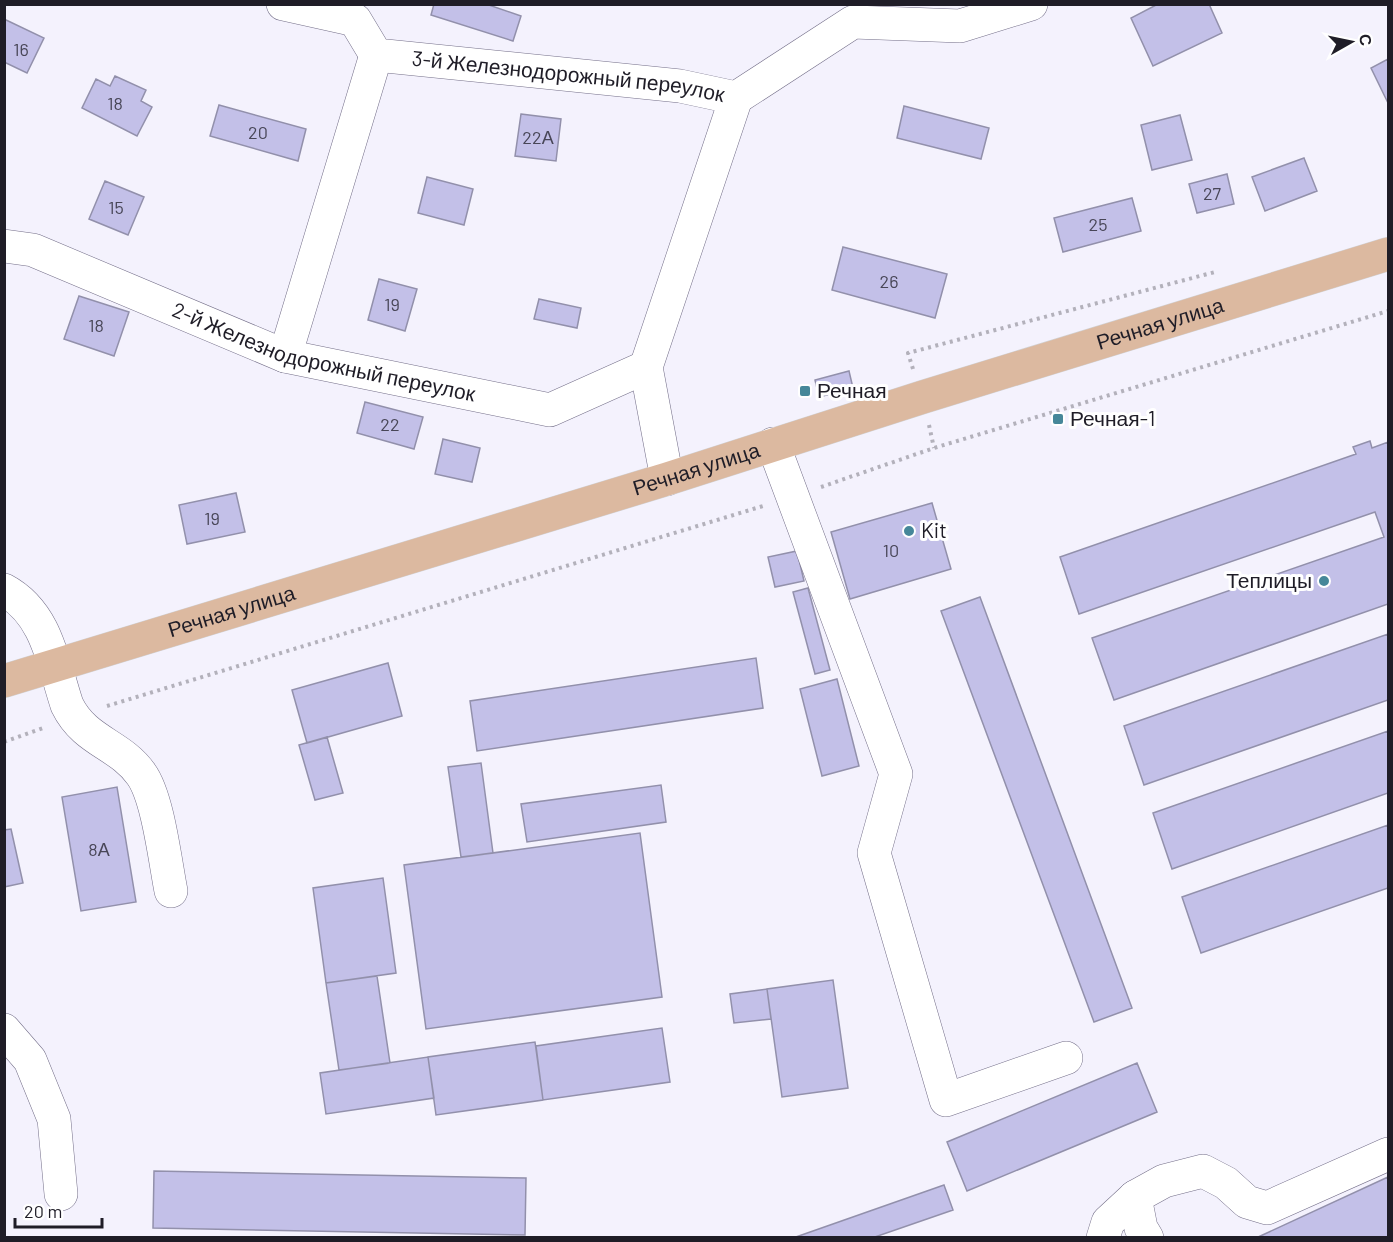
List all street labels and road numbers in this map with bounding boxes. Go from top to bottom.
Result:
street label: 3-й Железнодорожный переулок [411,45,728,106]
street label: Речная улица [1093,291,1227,354]
street label: 2-й Железнодорожный переулок [169,296,479,406]
street label: Речная улица [630,436,763,500]
street label: Речная улица [165,579,298,641]

